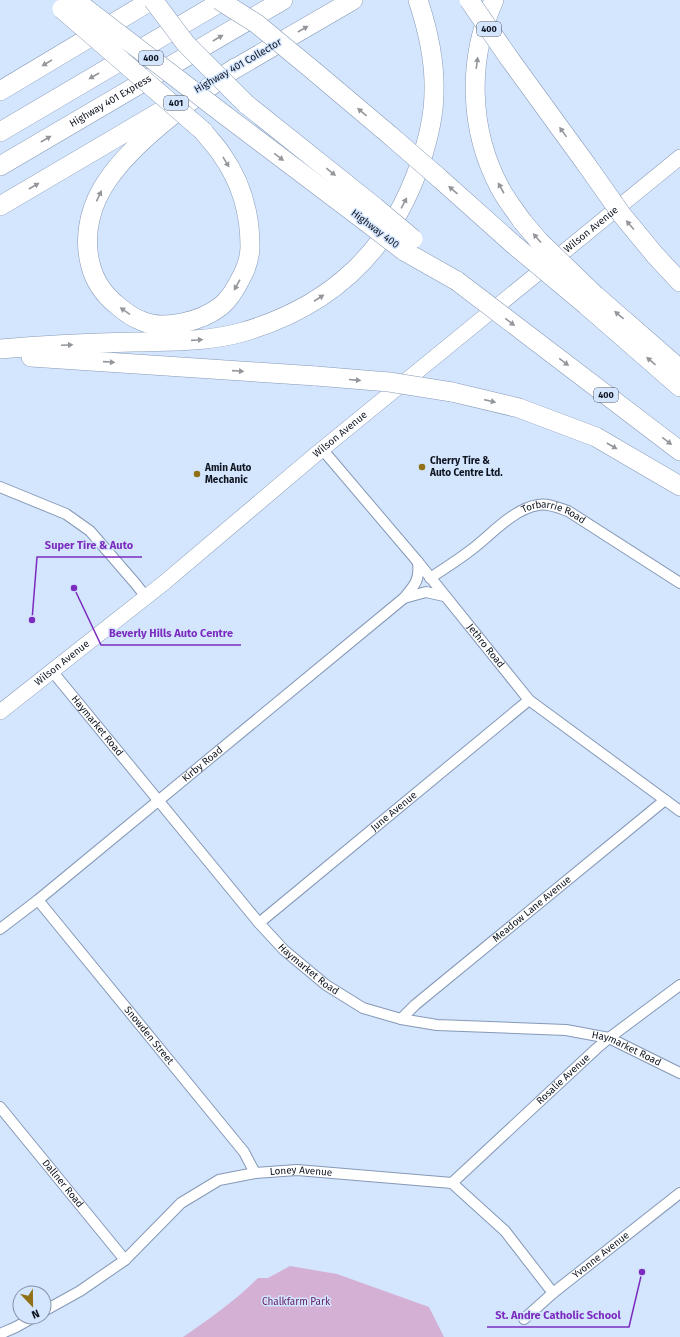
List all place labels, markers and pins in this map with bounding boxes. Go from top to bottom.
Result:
place label: Cherry Tire & Auto Centre Ltd. [429,455,503,479]
place label: Amin Auto Mechanic [204,462,252,486]
marker: Cherry Tire & Auto Centre Ltd. [417,462,427,472]
marker: Amin Auto Mechanic [192,469,202,479]
callout: Super Tire & Auto [37,534,142,557]
callout: Beverly Hills Auto Centre [101,622,241,645]
callout: St. Andre Catholic School [487,1304,629,1327]

